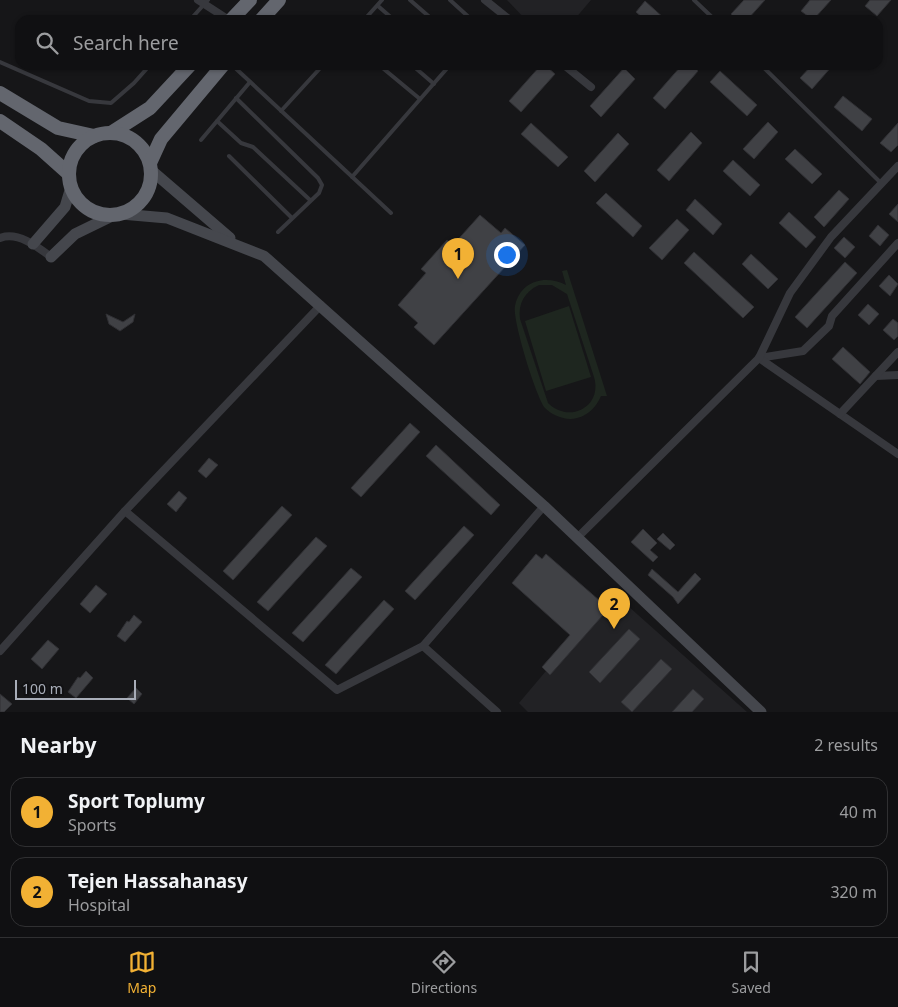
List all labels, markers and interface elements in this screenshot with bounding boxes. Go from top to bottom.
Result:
search box [15,15,883,70]
icon: search [33,29,61,57]
text: Search here [73,30,179,56]
pin: 1 [442,238,474,279]
your location [494,242,520,268]
pin: 2 [598,588,630,629]
scale bar [15,677,136,700]
text: 100 m [22,679,63,698]
text: Nearby [20,731,96,759]
text: 2 results [814,734,878,756]
text: Sport Toplumy [68,788,205,814]
text: 1 [32,801,42,823]
text: 40 m [840,801,877,823]
text: Sports [68,814,116,836]
text: Tejen Hassahanasy [68,868,248,894]
text: 2 [32,881,42,903]
text: 320 m [830,881,877,903]
text: Hospital [68,894,130,916]
tab: Map [127,948,156,997]
tab: Directions [411,948,477,997]
tab: Saved [732,948,771,997]

